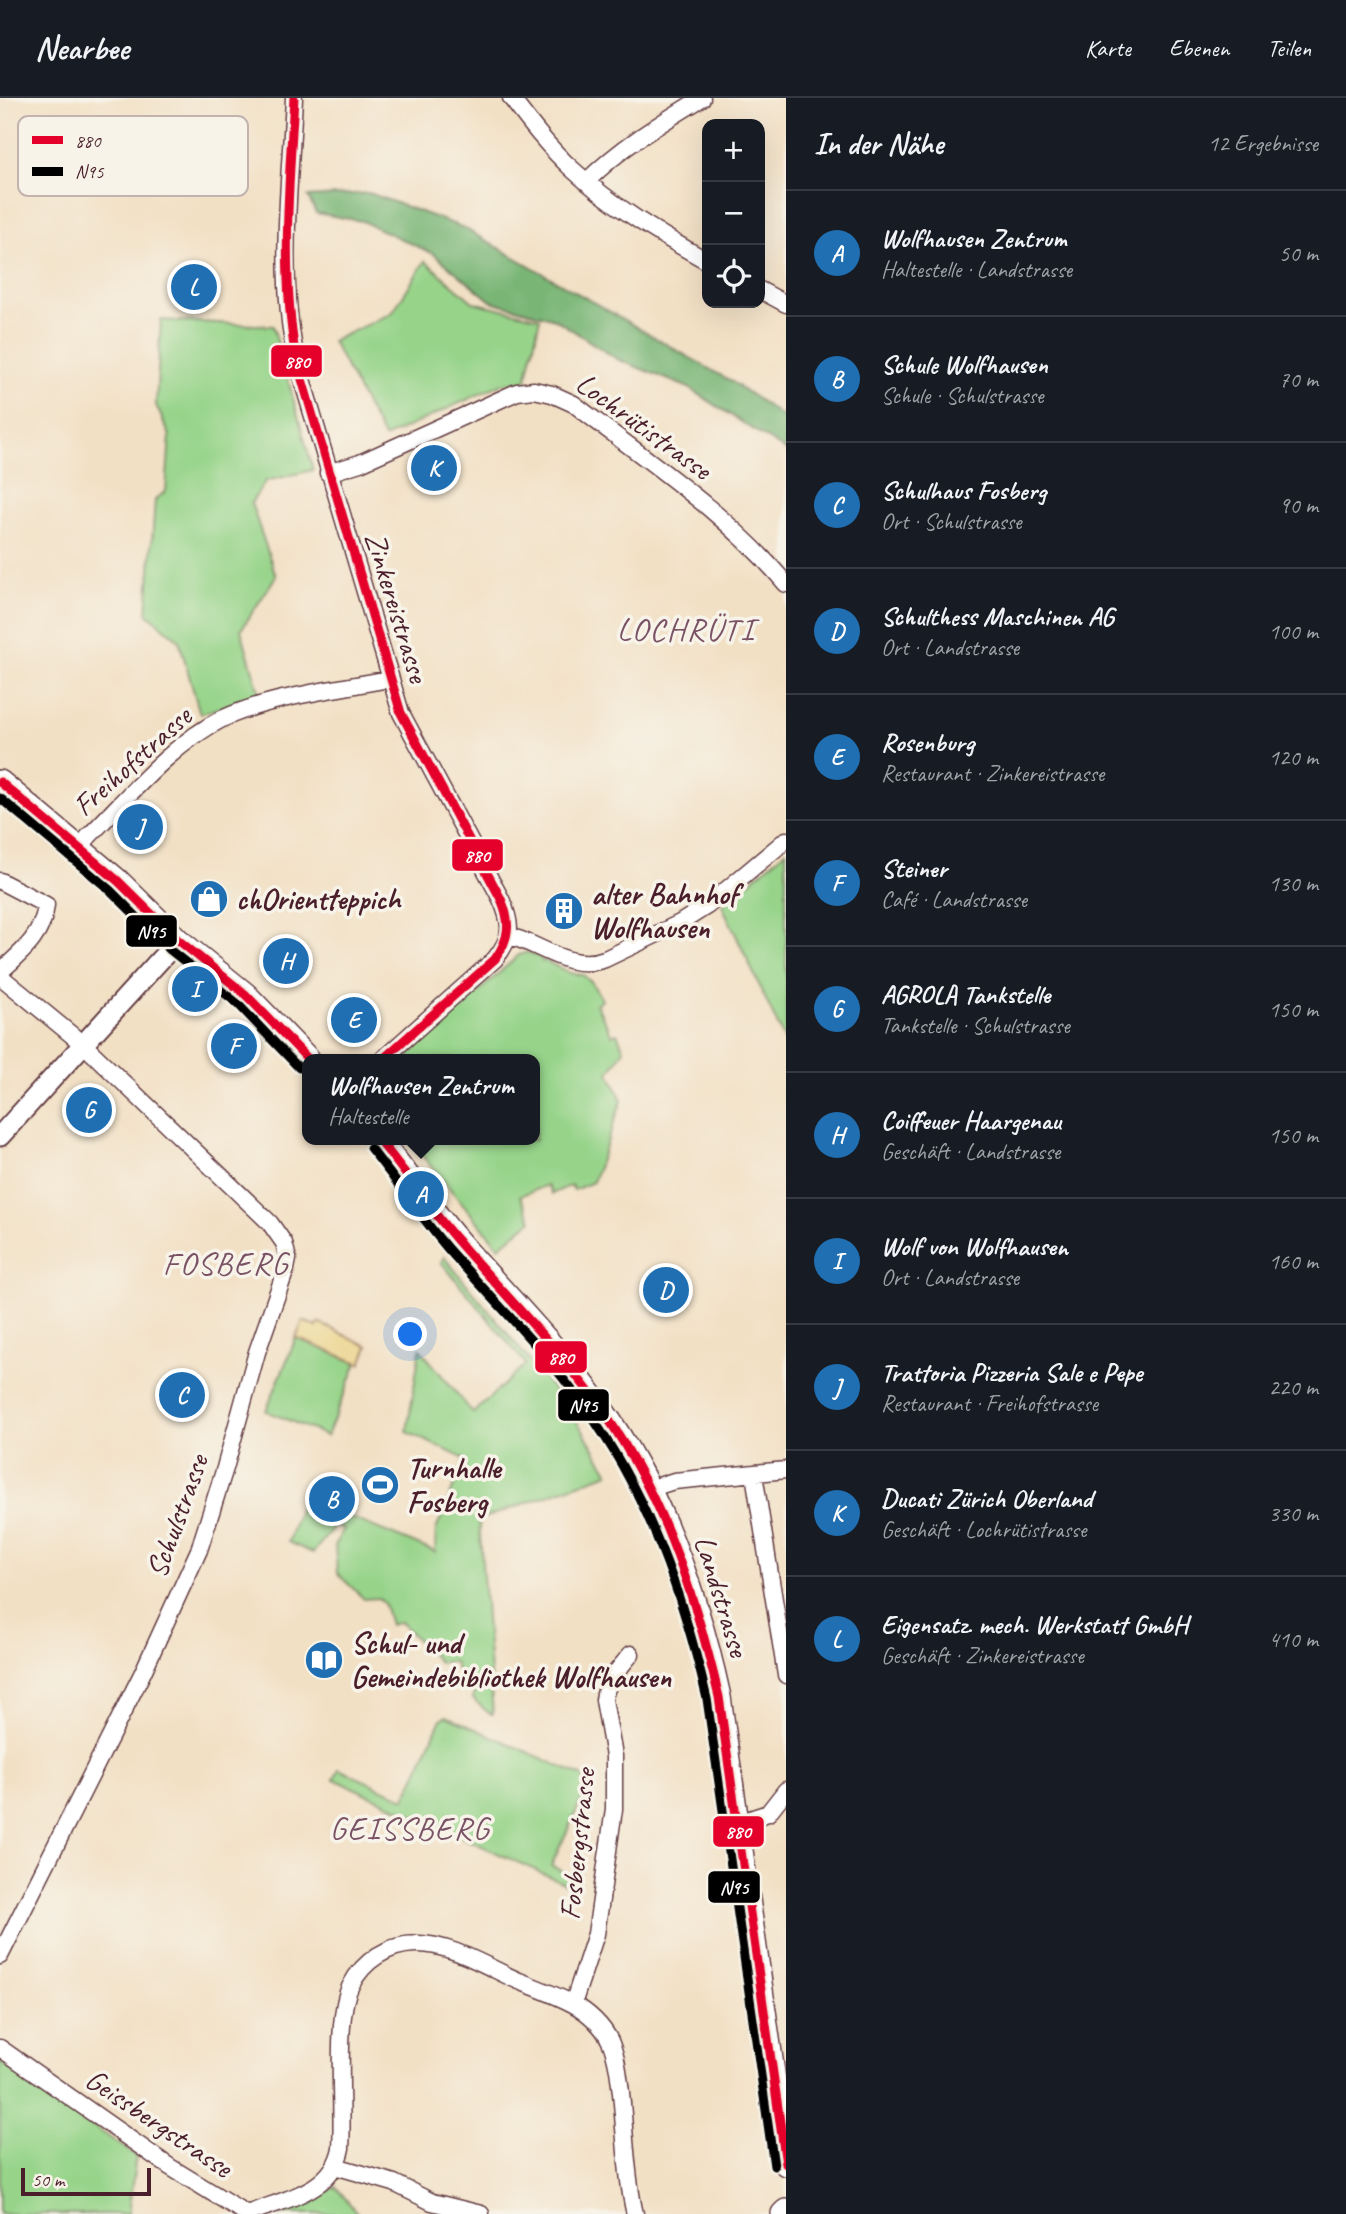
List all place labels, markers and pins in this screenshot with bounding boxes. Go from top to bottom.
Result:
pin: L [171,261,217,313]
pin: K [411,442,457,494]
pin: J [117,801,163,853]
place label: alter Bahnhof Wolfhausen [591,875,745,947]
shop icon: chOrientteppich [188,878,230,920]
place label: chOrientteppich [236,880,402,918]
building icon: alter Bahnhof Wolfhausen [543,890,585,932]
pin: H [263,935,309,987]
pin: I [172,963,218,1015]
pin: E [331,994,377,1046]
pin: F [211,1020,257,1072]
pin: G [66,1084,112,1136]
pin: A [398,1168,444,1220]
pin: D [643,1264,689,1316]
pin: C [159,1369,205,1421]
place label: Turnhalle Fosberg [407,1449,503,1521]
sports icon: Turnhalle Fosberg [359,1464,401,1506]
pin: B [309,1473,355,1525]
place label: Schul- und Gemeindebibliothek Wolfhausen [351,1624,672,1696]
library icon: Schul- und Gemeindebibliothek Wolfhausen [303,1639,345,1681]

